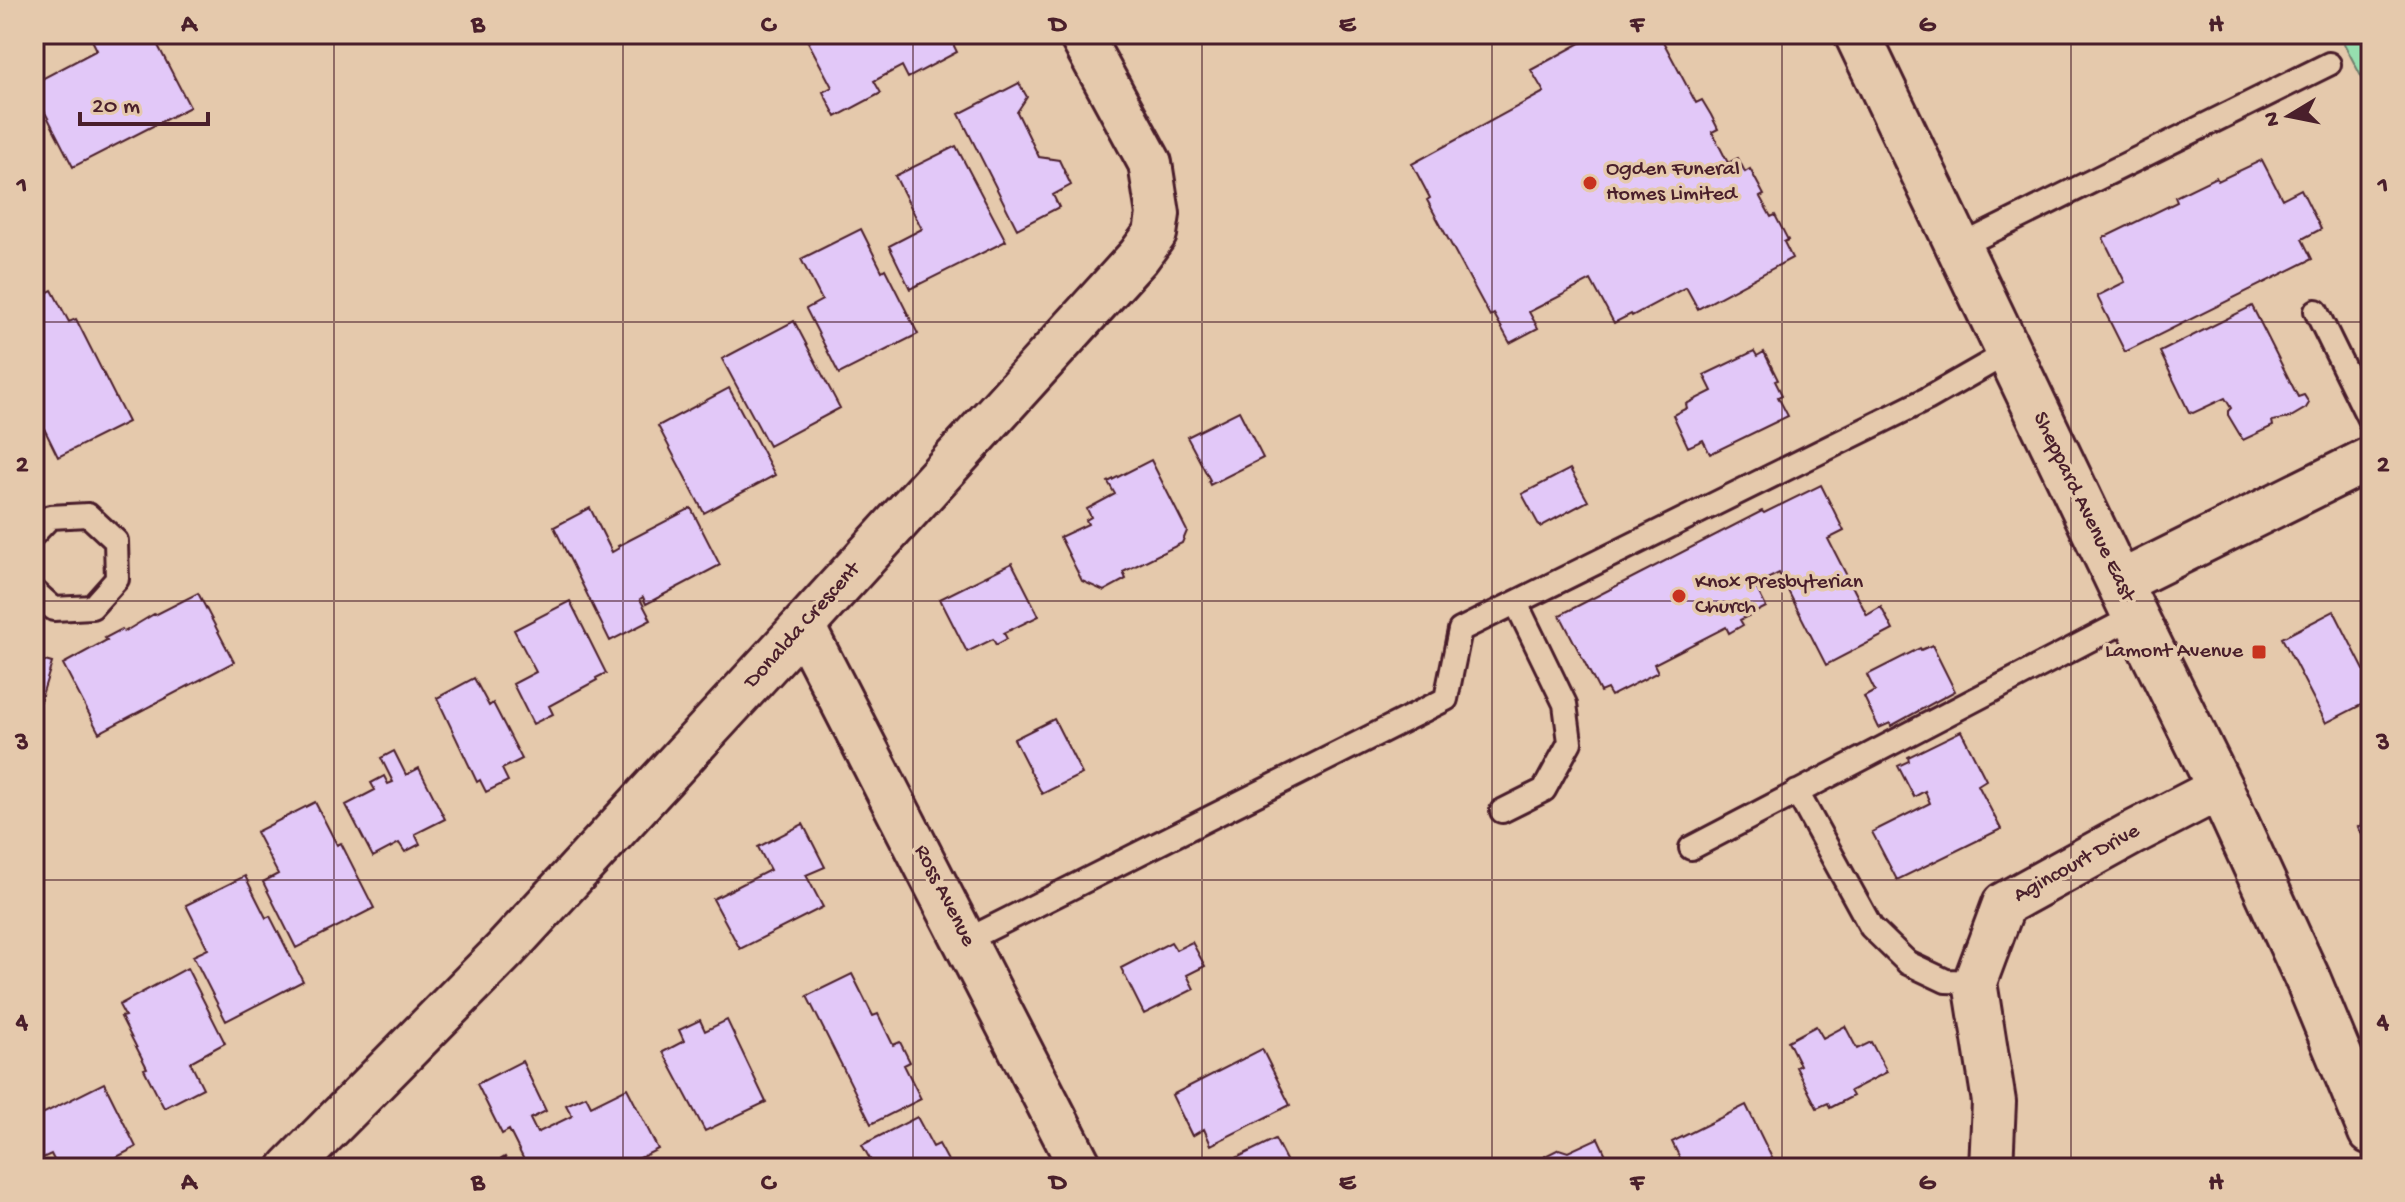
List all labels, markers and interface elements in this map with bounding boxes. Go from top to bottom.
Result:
text: A [180,11,198,42]
text: B [470,11,486,42]
text: C [761,11,778,42]
text: D [1048,11,1068,42]
text: E [1339,11,1357,42]
text: F [1629,11,1645,42]
text: G [1919,11,1937,42]
text: H [2209,11,2225,42]
scale bar [80,76,208,126]
north arrow [2249,76,2329,156]
text: 20 m [92,93,140,122]
text: N [2259,109,2287,128]
place label: Ogden Funeral Homes Limited [1606,157,1740,208]
text: 1 [16,172,27,203]
text: 1 [2377,172,2388,203]
marker: Ogden Funeral Homes Limited [1581,174,1599,192]
street label: Sheppard Avenue East [2026,408,2141,608]
text: 2 [16,451,29,482]
text: 2 [2377,451,2390,482]
street label: Donalda Crescent [738,556,868,696]
place label: Knox Presbyterian Church [1695,570,1864,621]
marker: Knox Presbyterian Church [1670,587,1688,605]
place label: Lamont Avenue [2105,639,2244,665]
marker: Lamont Avenue [2250,643,2268,661]
text: 3 [14,729,29,760]
text: 3 [2375,729,2390,760]
street label: Agincourt Drive [2010,818,2145,909]
street label: Ross Avenue [907,841,981,952]
text: 4 [15,1008,29,1039]
text: 4 [2376,1008,2390,1039]
text: A [180,1169,198,1200]
text: B [470,1169,486,1200]
text: C [761,1169,778,1200]
text: D [1048,1169,1068,1200]
text: E [1339,1169,1357,1200]
text: F [1629,1169,1645,1200]
text: G [1919,1169,1937,1200]
text: H [2209,1169,2225,1200]

